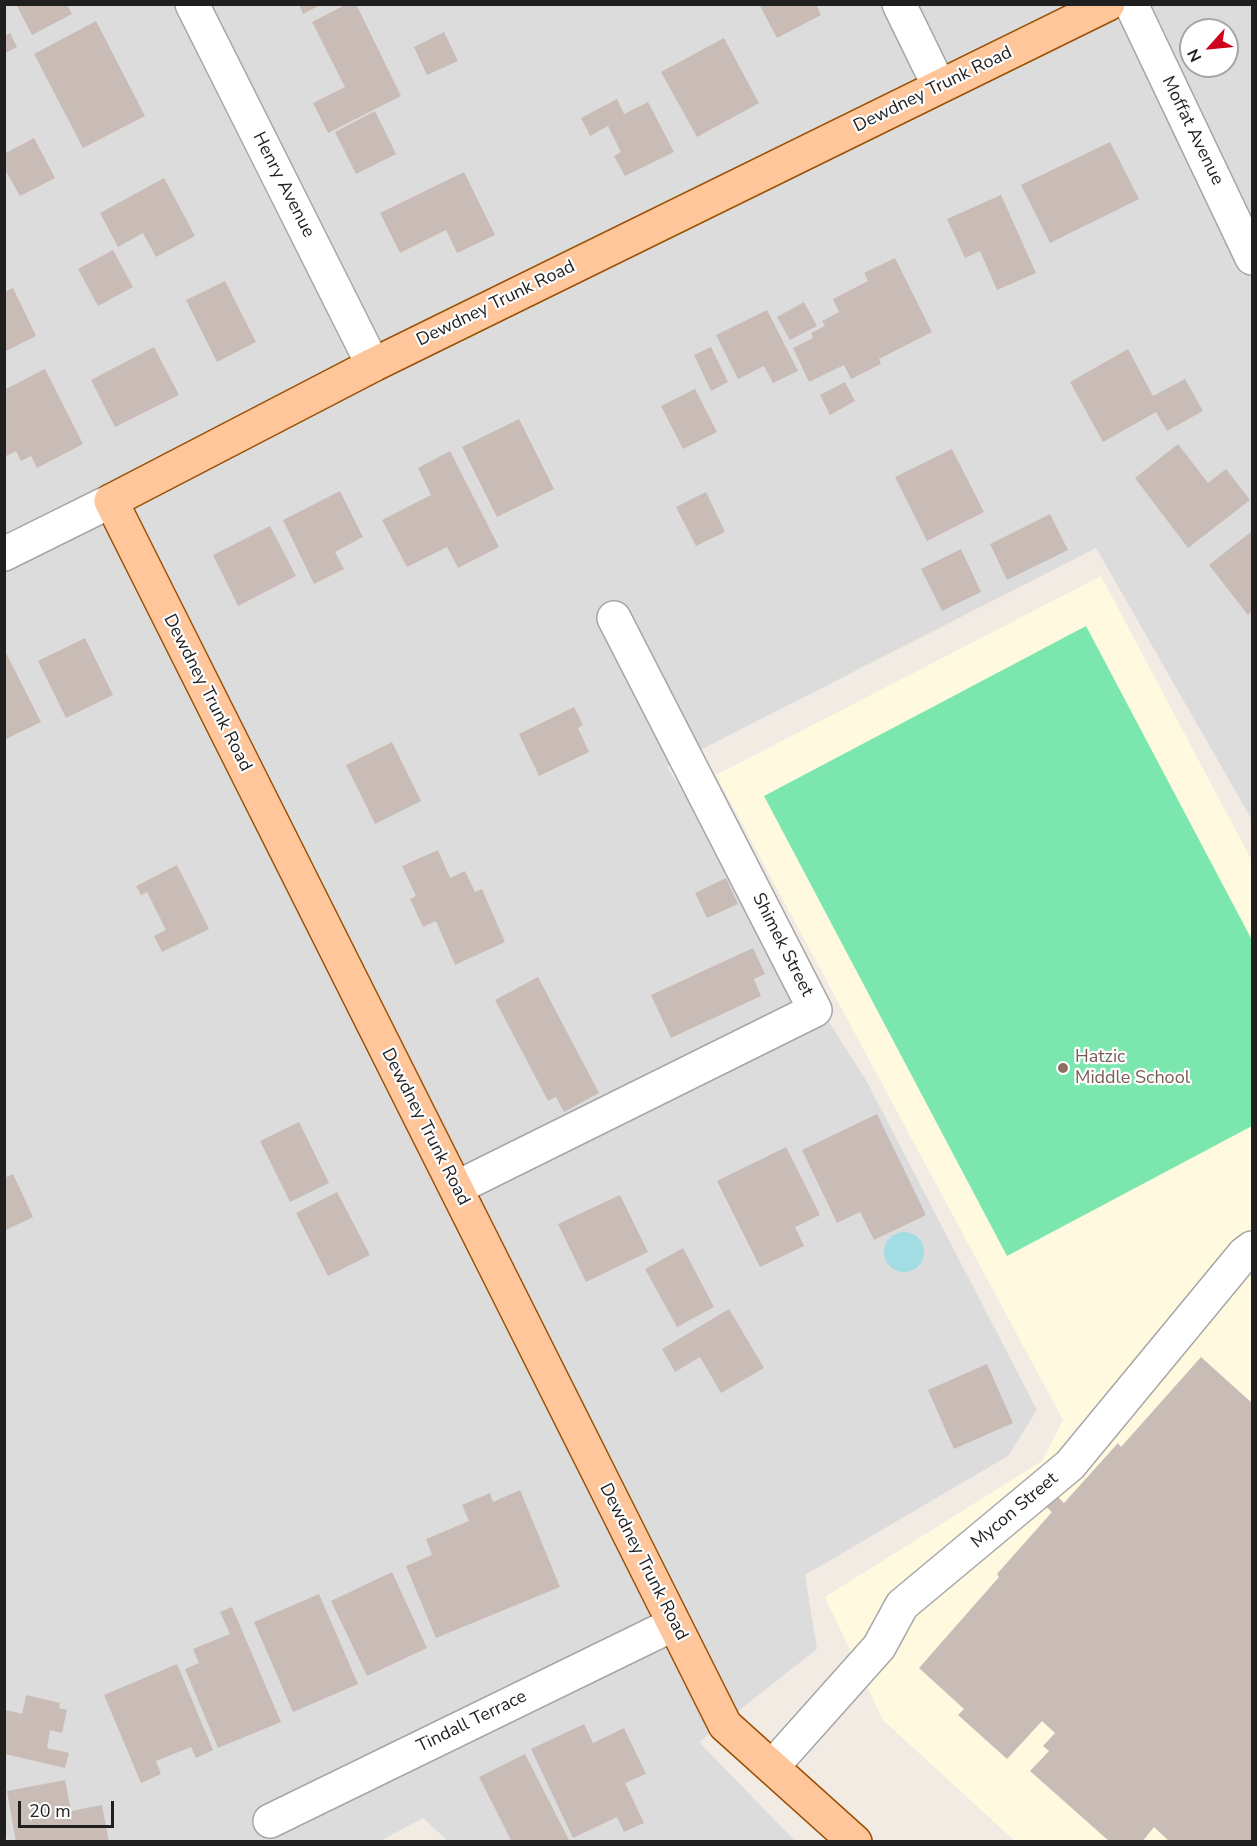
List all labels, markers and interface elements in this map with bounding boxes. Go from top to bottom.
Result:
north arrow [1179,18,1239,78]
street label: Dewdney Trunk Road [850,42,1016,138]
text: N [1182,45,1207,66]
street label: Moffat Avenue [1156,73,1228,189]
street label: Henry Avenue [247,129,319,241]
street label: Dewdney Trunk Road [413,256,579,352]
street label: Dewdney Trunk Road [158,611,256,775]
street label: Shimek Street [747,890,817,1000]
street label: Dewdney Trunk Road [376,1045,474,1209]
place label: Hatzic Middle School [1075,1047,1190,1090]
marker: Hatzic Middle School [1056,1061,1070,1075]
street label: Mycon Street [967,1468,1063,1554]
street label: Dewdney Trunk Road [594,1480,692,1644]
street label: Tindall Terrace [413,1686,531,1758]
scale bar [21,1789,117,1827]
text: 20 m [29,1799,71,1823]

